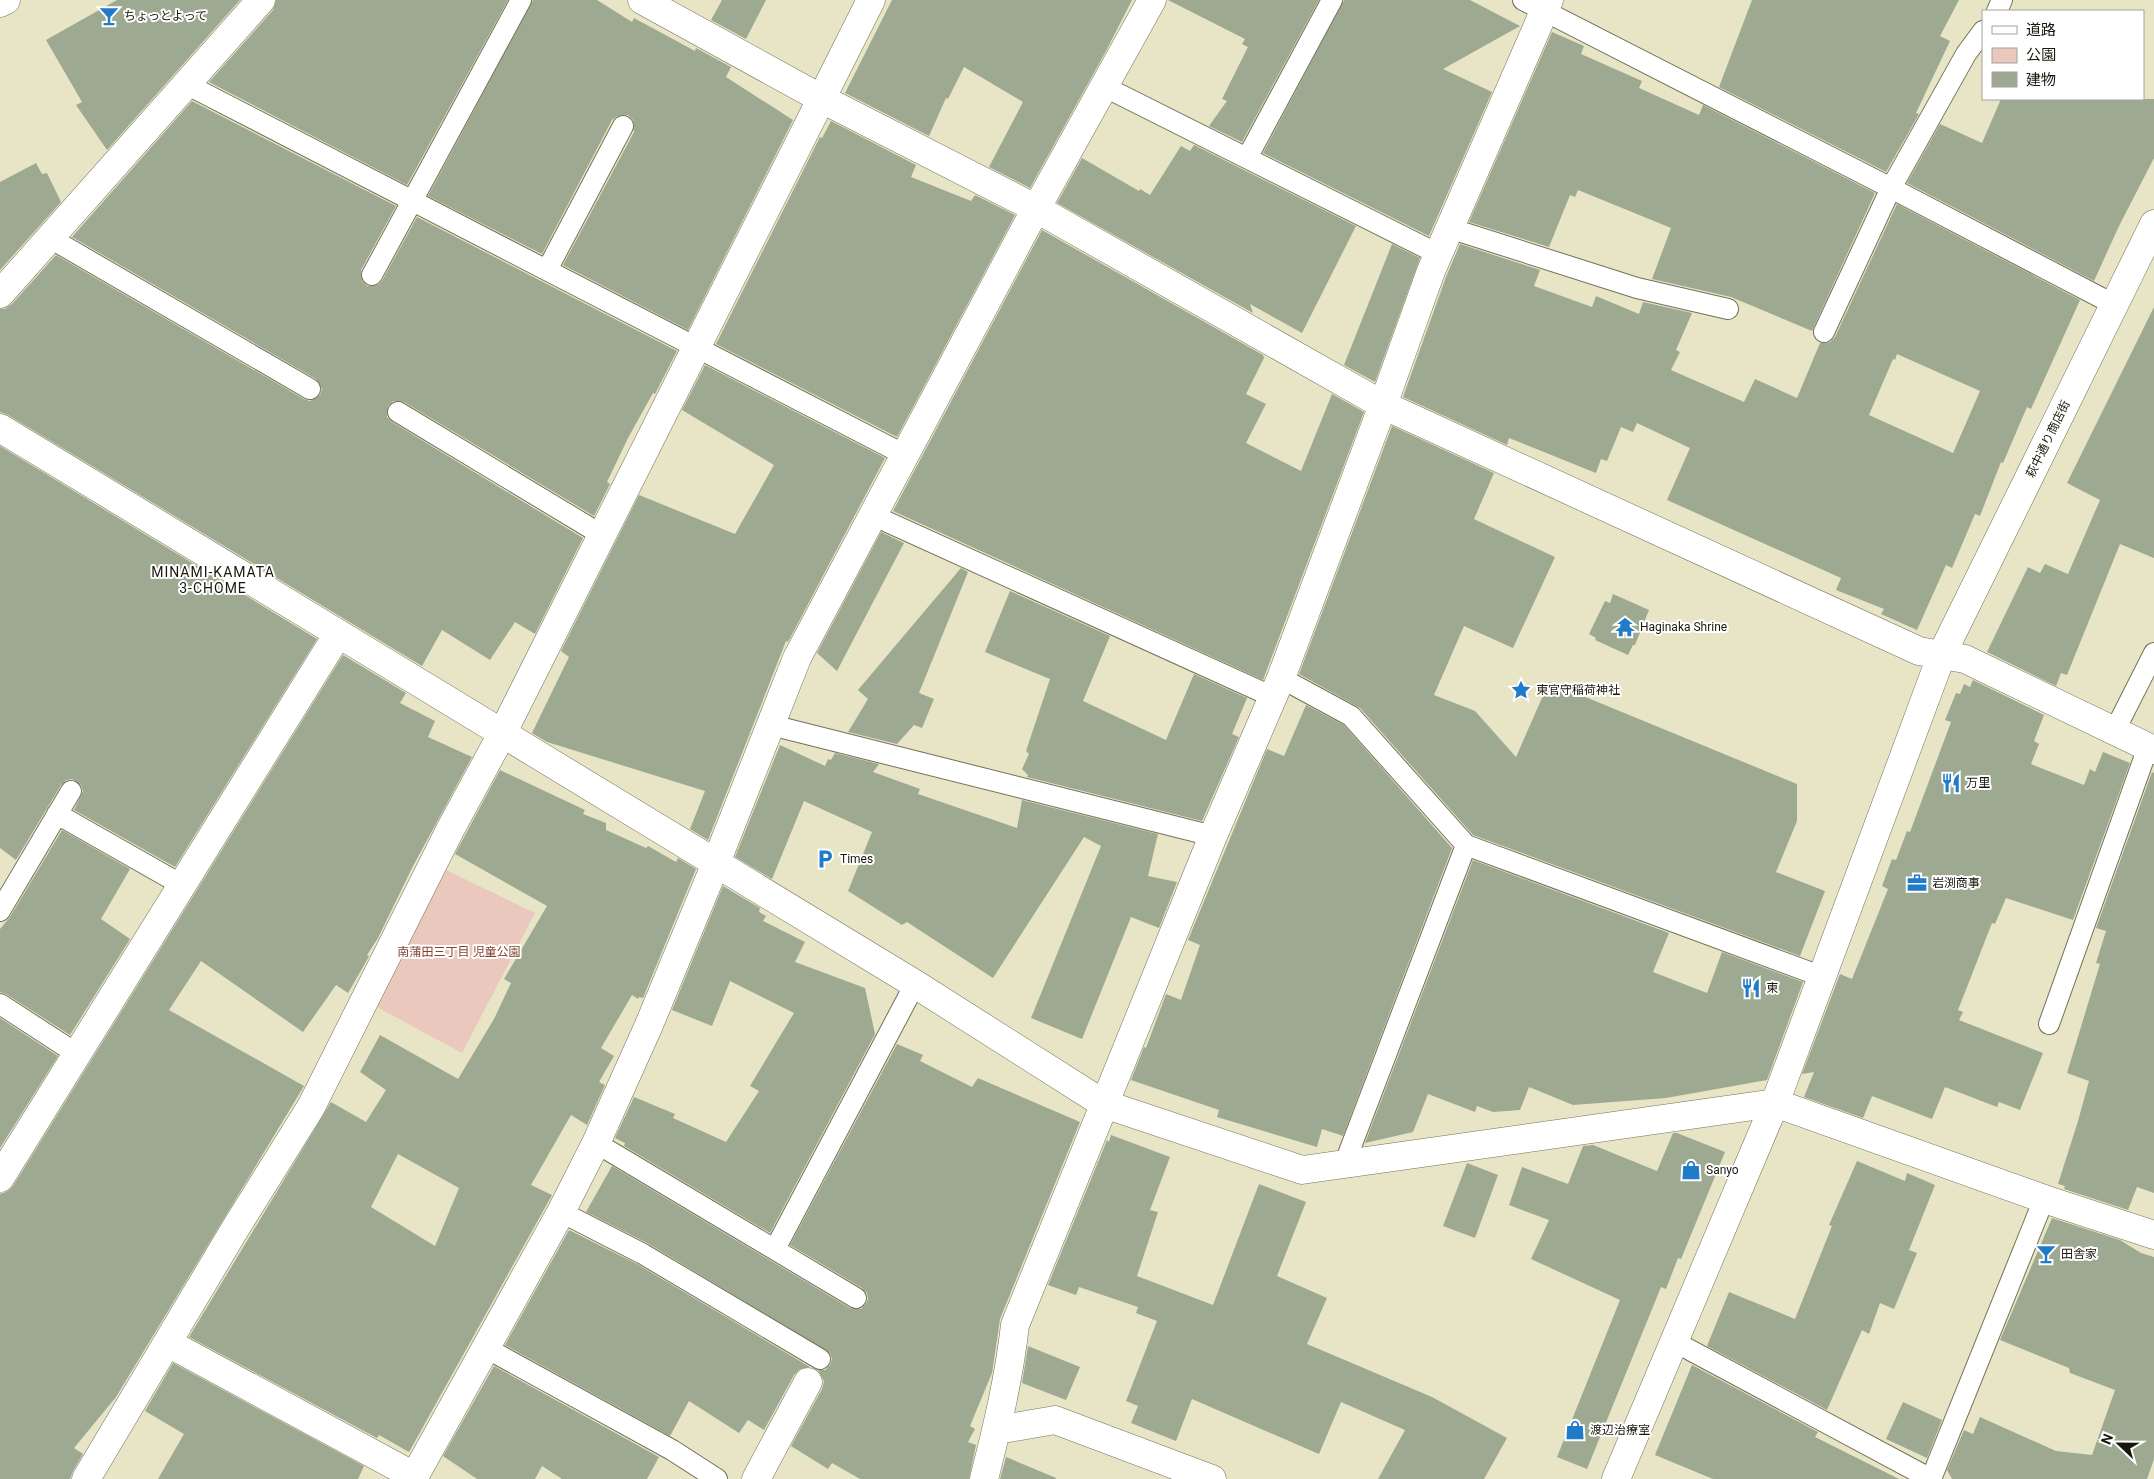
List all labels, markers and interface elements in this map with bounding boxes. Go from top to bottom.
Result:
bar icon: ちょっとよって [98,5,120,27]
place label: ちょっとよって [124,9,207,23]
legend [1982,10,2144,100]
text: 道路 [2026,21,2056,39]
text: 公園 [2026,46,2056,64]
text: 建物 [2026,71,2056,89]
street label: 萩中通り商店街 [2023,398,2073,480]
district label: MINAMI-KAMATA 3-CHOME [151,564,275,596]
temple icon: Haginaka Shrine [1614,616,1636,638]
place label: Haginaka Shrine [1640,620,1727,634]
place icon: 東官守稲荷神社 [1510,679,1532,701]
place label: 東官守稲荷神社 [1536,683,1620,697]
restaurant icon: 万里 [1940,772,1962,794]
place label: 万里 [1966,776,1990,790]
parking icon: Times [814,848,836,870]
place label: Times [840,852,873,866]
office icon: 岩渕商事 [1906,872,1928,894]
place label: 岩渕商事 [1932,876,1980,890]
park label: 南蒲田三丁目 児童公園 [398,945,520,959]
restaurant icon: 東 [1740,977,1762,999]
place label: 東 [1766,981,1778,995]
shop icon: Sanyo [1680,1159,1702,1181]
place label: Sanyo [1706,1163,1739,1177]
bar icon: 田舎家 [2035,1243,2057,1265]
place label: 田舎家 [2061,1247,2097,1261]
shop icon: 渡辺治療室 [1564,1419,1586,1441]
north arrow [2094,1419,2144,1469]
place label: 渡辺治療室 [1590,1423,1650,1437]
text: N [2098,1432,2116,1447]

